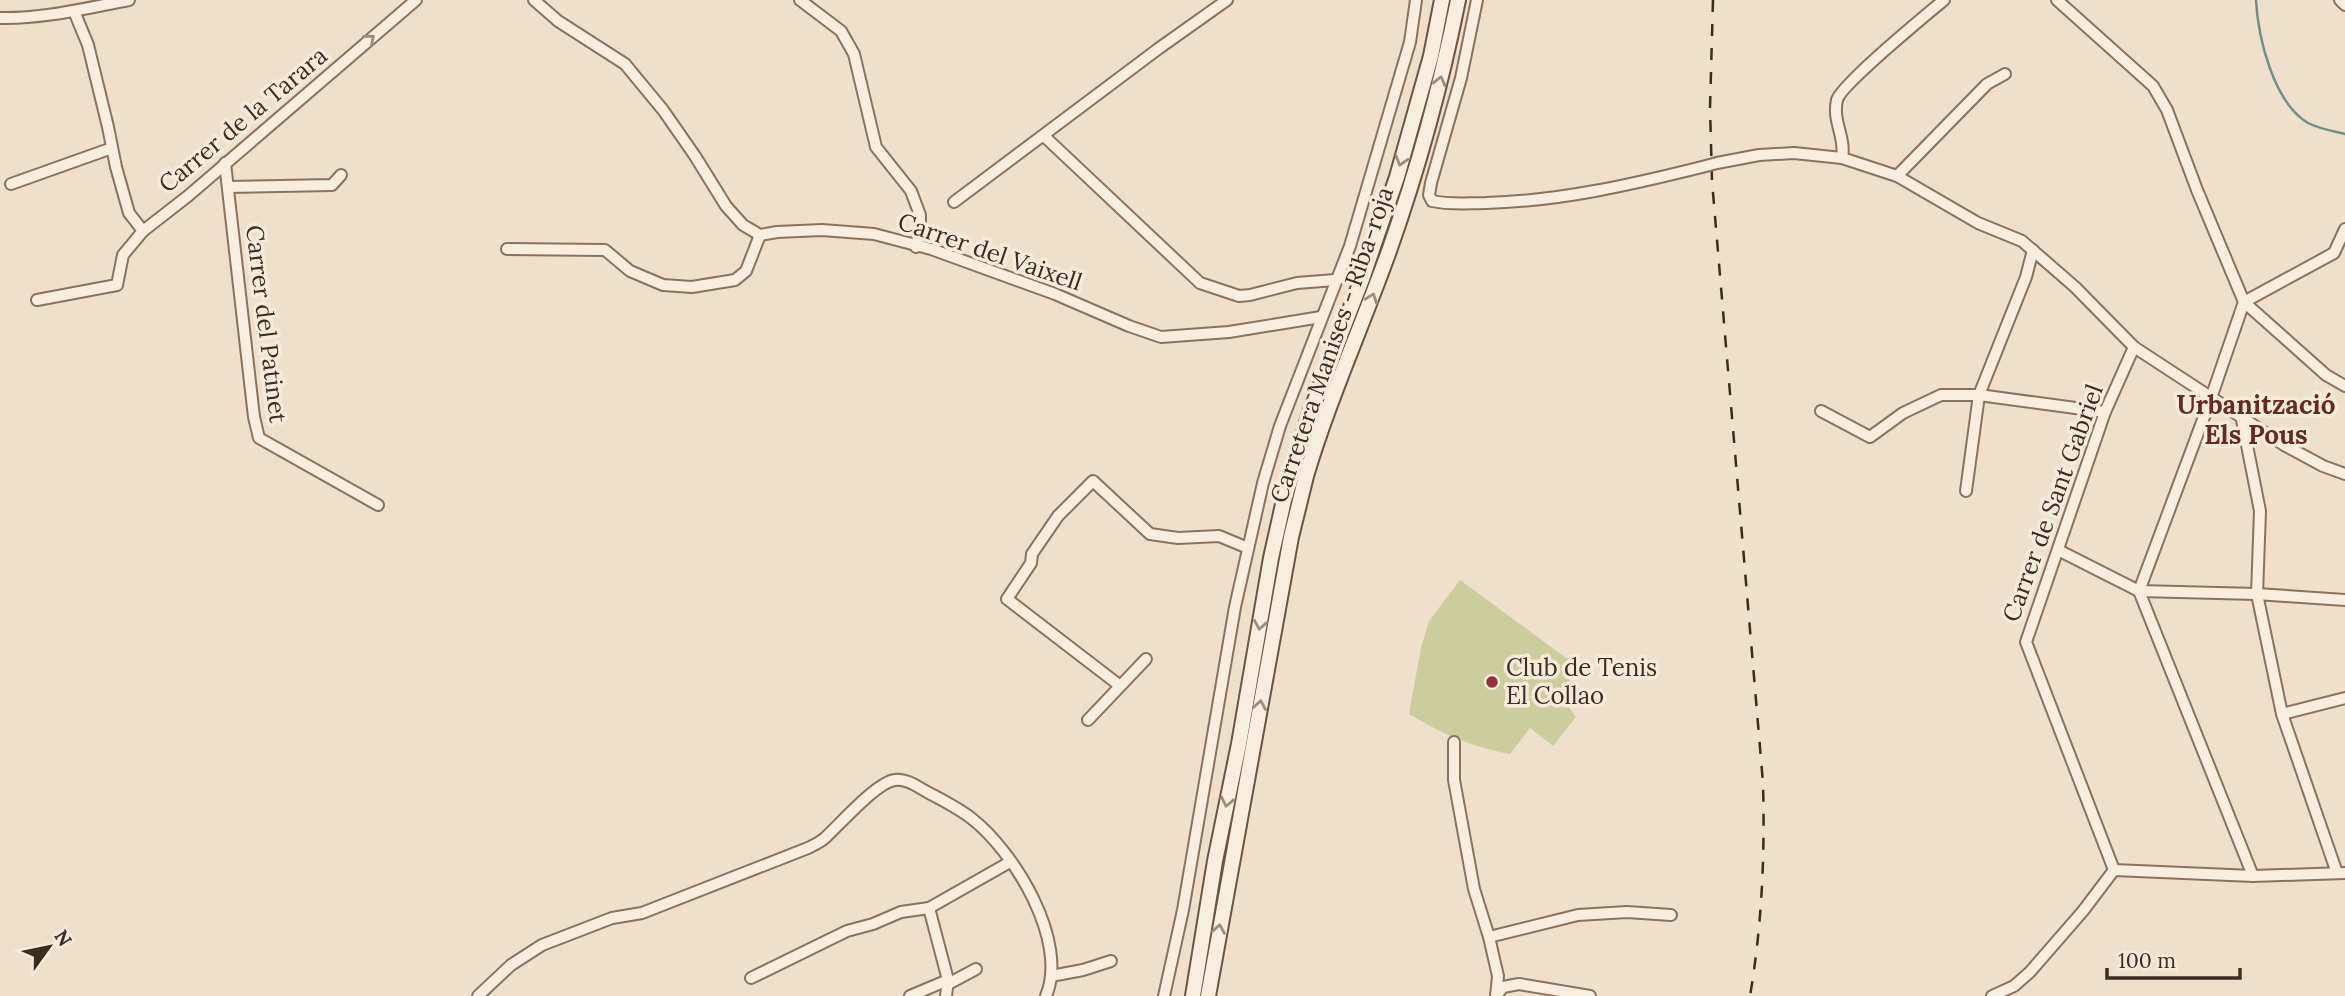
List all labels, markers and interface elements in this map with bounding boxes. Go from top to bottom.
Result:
one-way arrow [362,35,375,47]
street label: Carrer de la Tarara [152,40,333,199]
one-way arrow [1432,75,1446,87]
one-way arrow [1395,155,1410,167]
street label: Carretera Manises - Riba-roja [1263,183,1400,507]
street label: Carrer del Vaixell [894,206,1086,298]
street label: Carrer del Patinet [239,223,294,425]
one-way arrow [1364,292,1378,304]
street label: Carrer de Sant Gabriel [1995,380,2110,626]
district label: Urbanització Els Pous [2176,388,2336,451]
one-way arrow [1253,619,1268,631]
place label: Club de Tenis El Collao [1506,652,1657,711]
marker: Club de Tenis El Collao [1484,674,1500,690]
one-way arrow [1251,699,1266,711]
one-way arrow [1220,796,1235,808]
north arrow [14,912,84,982]
one-way arrow [1211,923,1226,935]
text: N [49,925,77,951]
scale bar [2107,936,2240,980]
text: 100 m [2118,947,2176,974]

